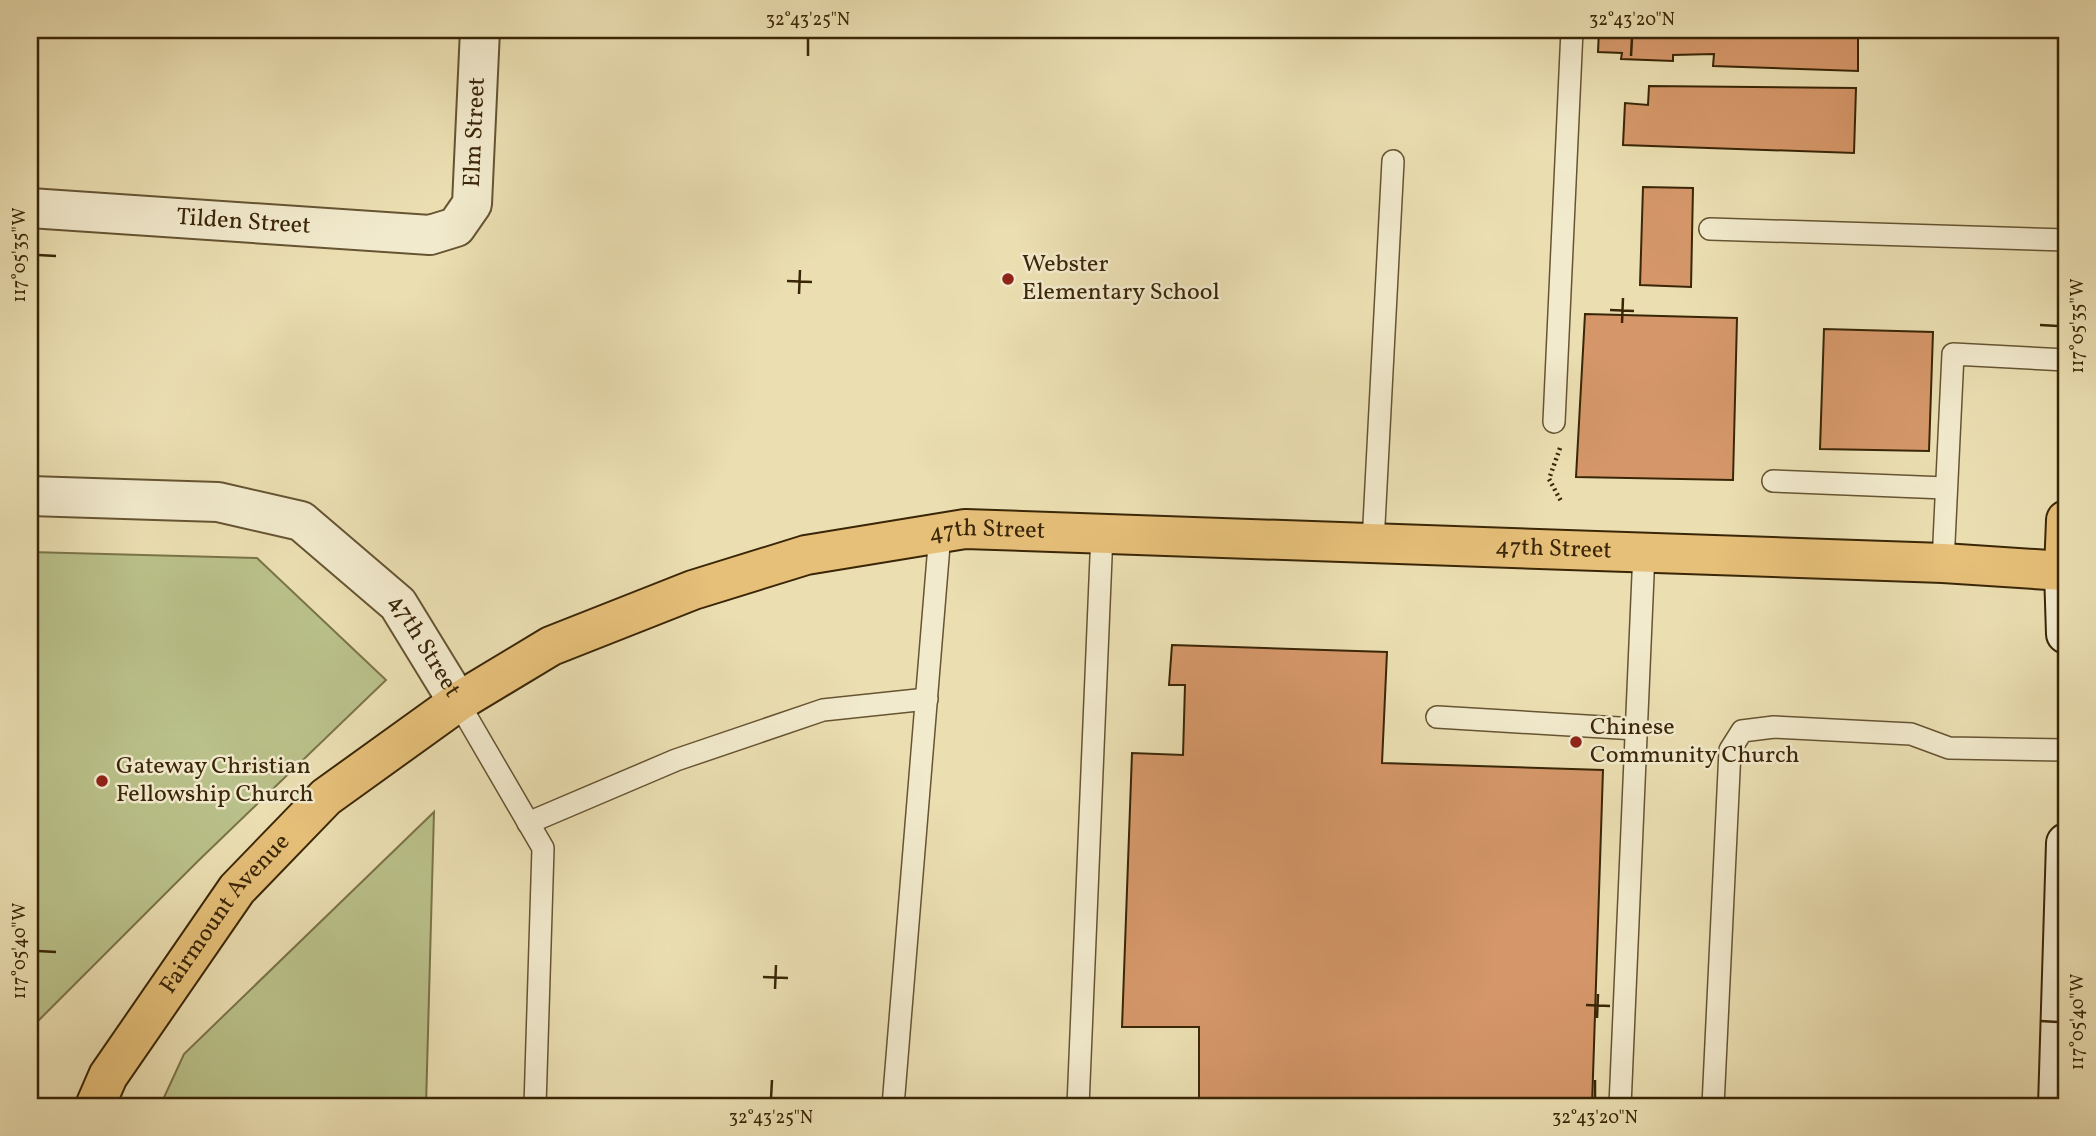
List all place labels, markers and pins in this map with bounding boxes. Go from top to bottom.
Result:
place label: Webster Elementary School [1022,248,1220,310]
marker: Webster Elementary School [1000,271,1016,287]
place label: Chinese Community Church [1590,711,1800,773]
marker: Chinese Community Church [1568,734,1584,750]
place label: Gateway Christian Fellowship Church [116,750,313,812]
marker: Gateway Christian Fellowship Church [94,773,110,789]

